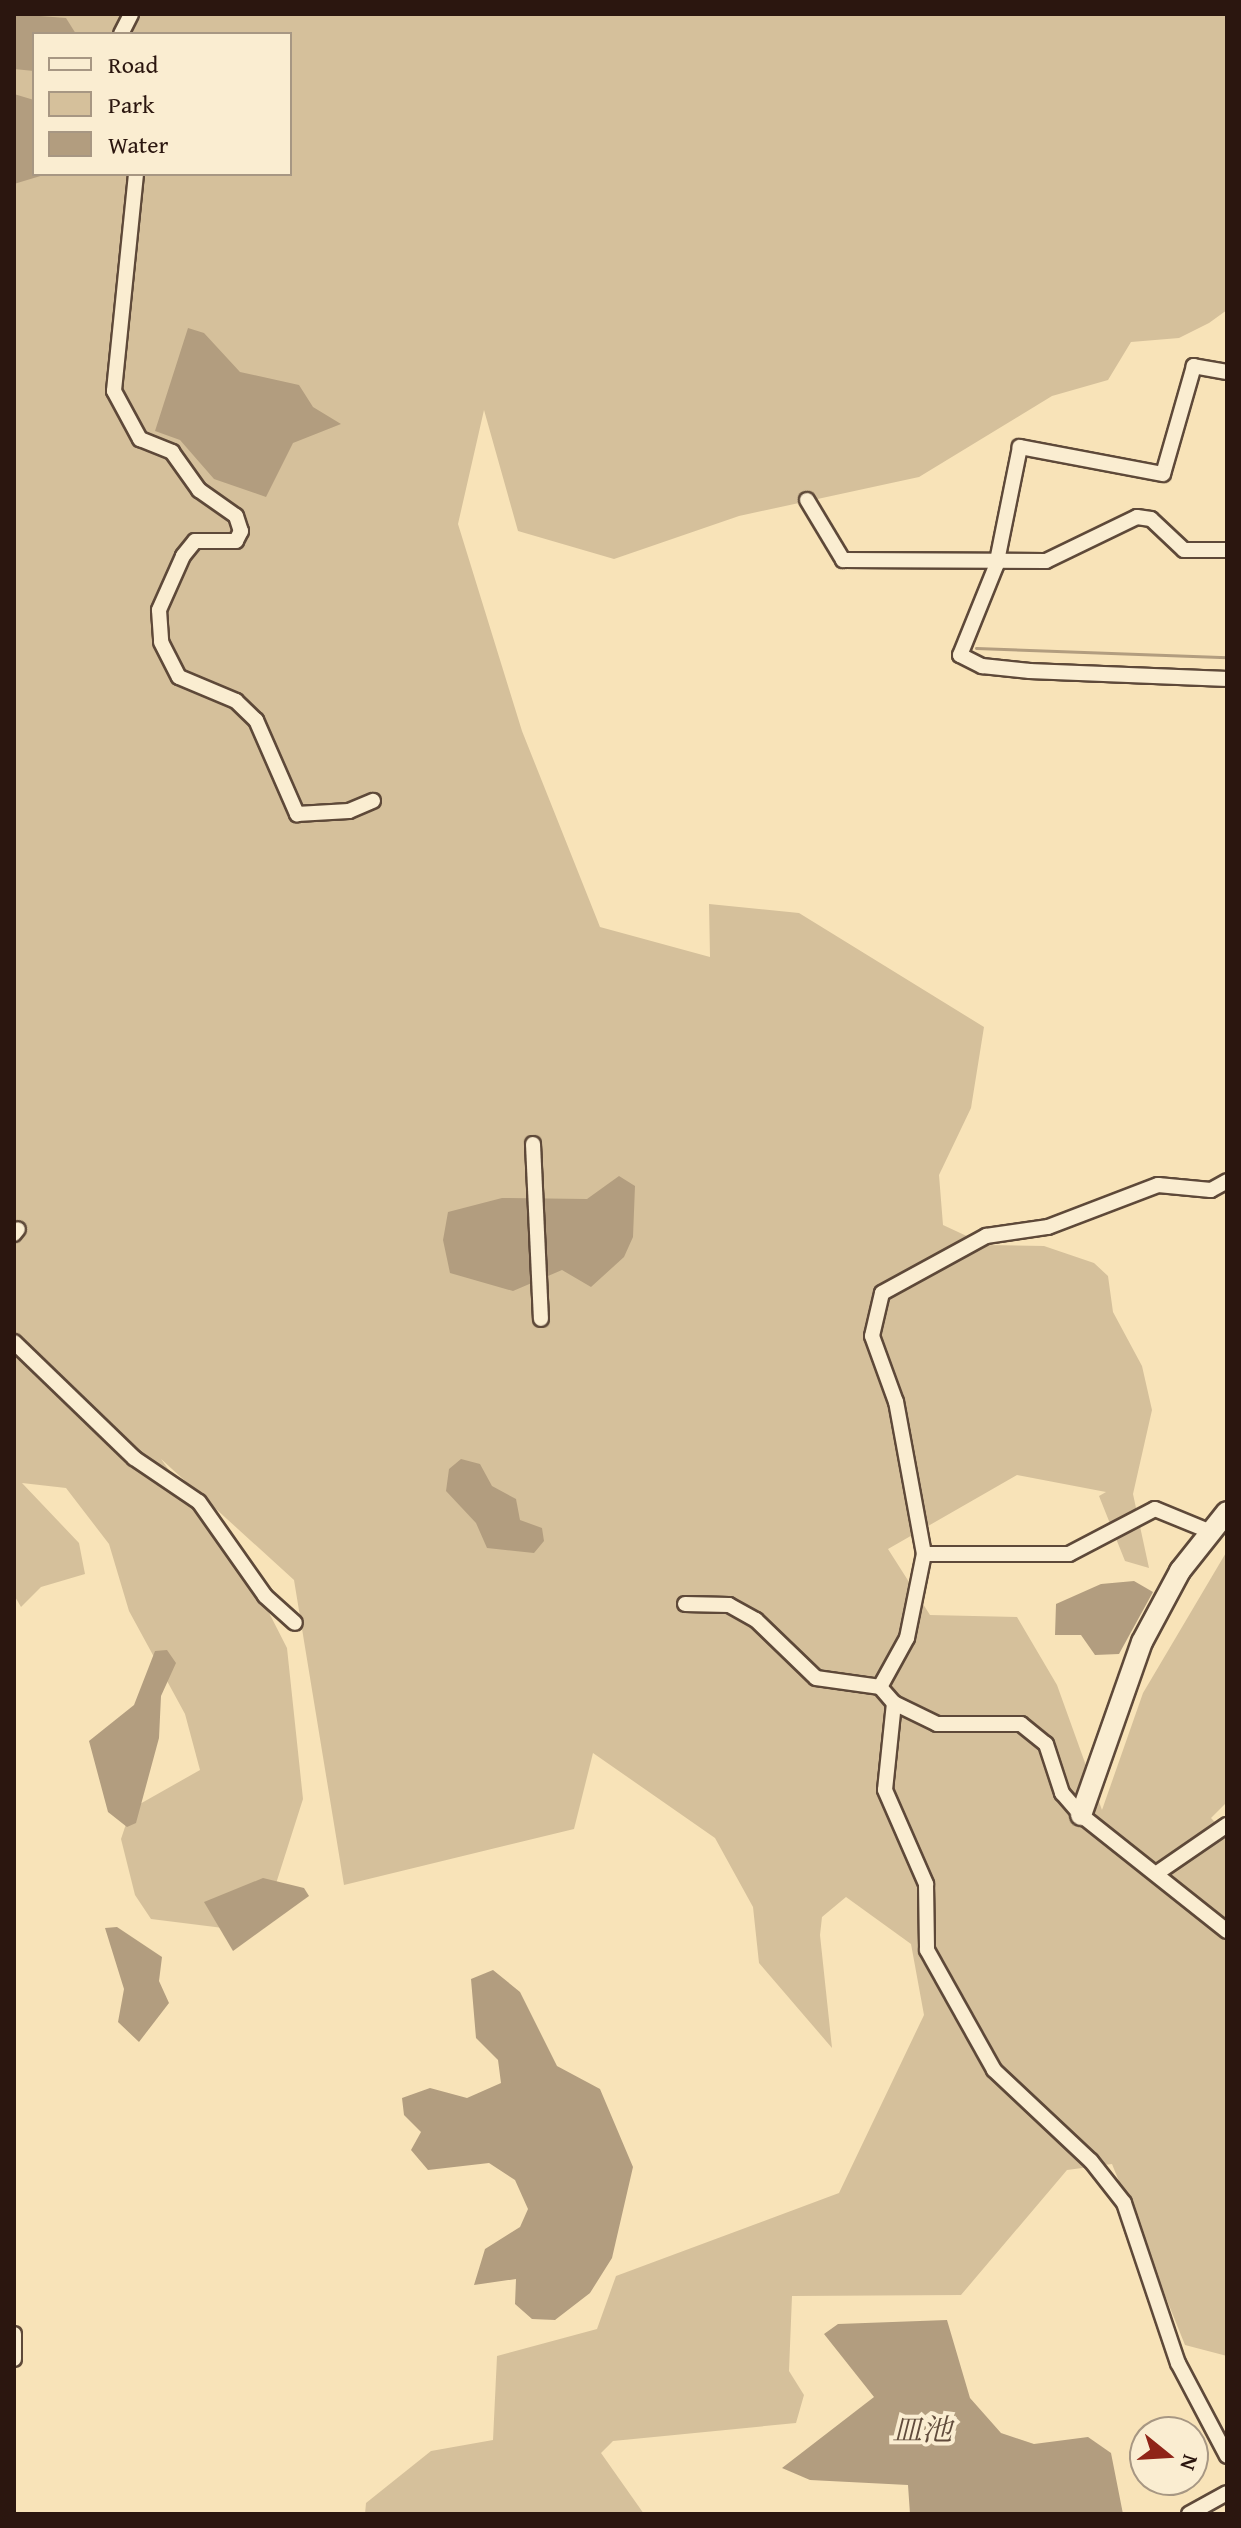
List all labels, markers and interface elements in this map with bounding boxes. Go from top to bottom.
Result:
legend [32,32,292,176]
text: Road [108,47,158,82]
text: Park [108,87,154,122]
text: Water [108,127,168,162]
water label: 皿池 [892,2411,952,2447]
north arrow [1129,2416,1209,2496]
text: N [1172,2451,1207,2475]

